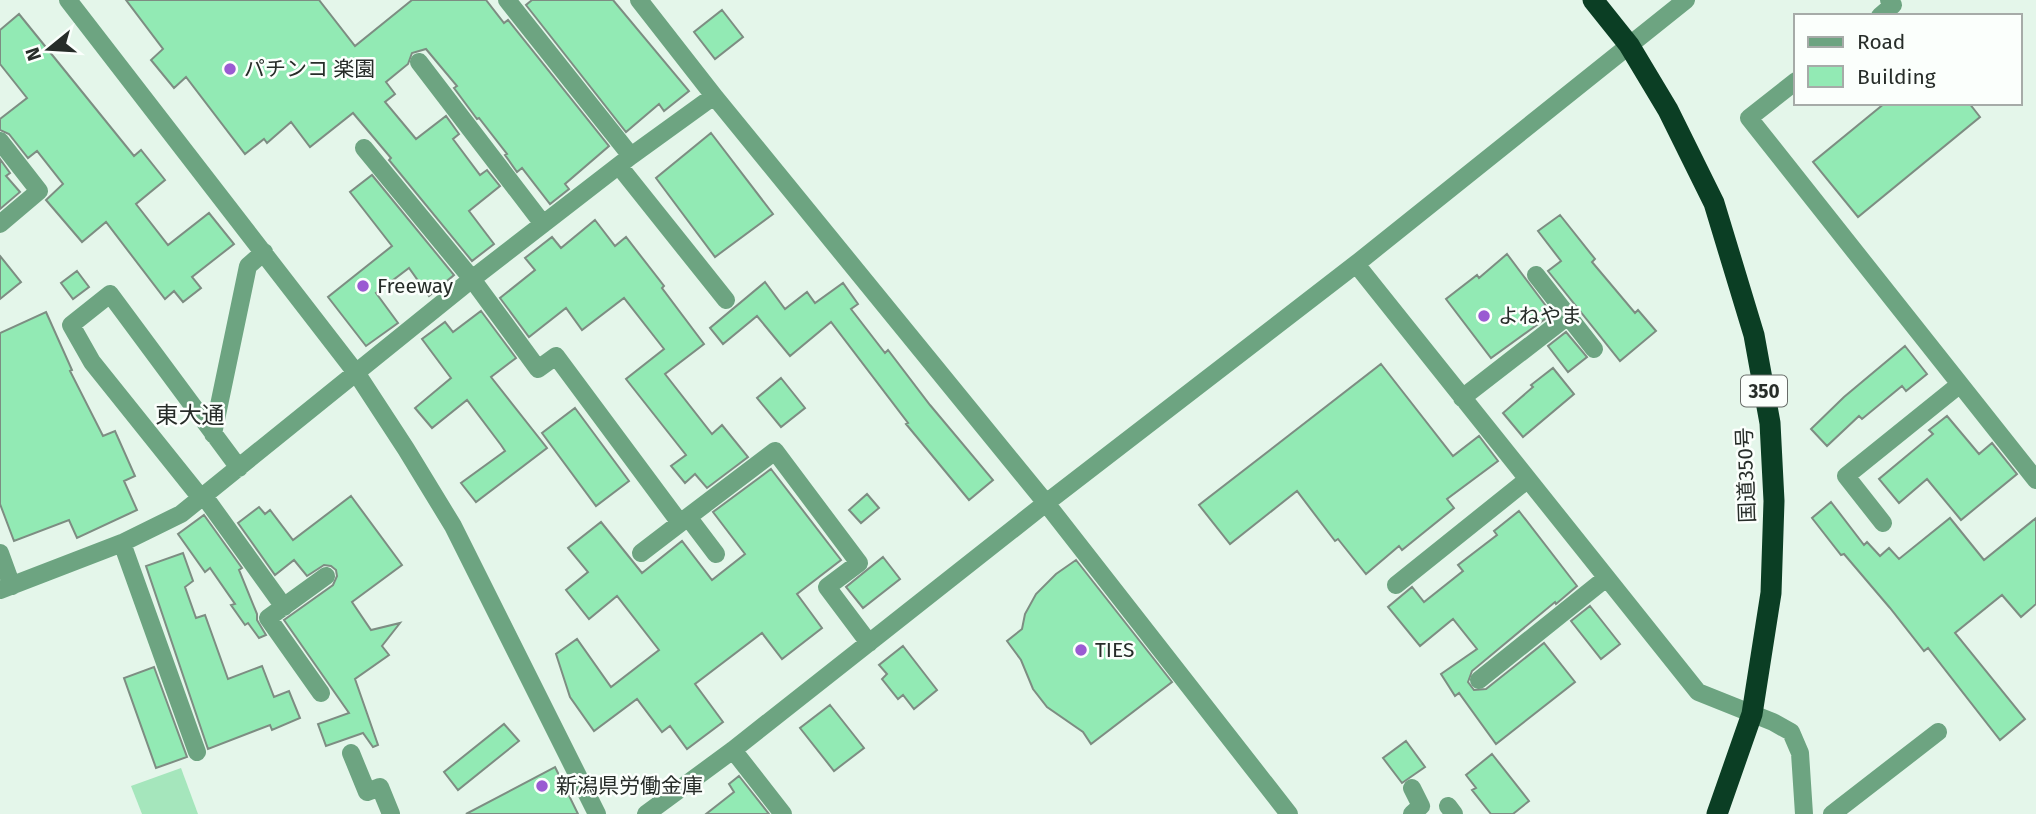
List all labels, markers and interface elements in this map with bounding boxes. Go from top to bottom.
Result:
north arrow [14,14,84,84]
legend [1794,14,2022,105]
text: Road [1857,29,1905,55]
text: N [20,45,46,64]
place label: パチンコ 楽園 [244,56,376,82]
marker: パチンコ 楽園 [222,61,238,77]
text: Building [1857,64,1936,90]
place label: Freeway [377,273,454,299]
marker: Freeway [355,278,371,294]
place label: よねやま [1498,303,1582,329]
marker: よねやま [1476,308,1492,324]
road number: 350 [1741,376,1787,406]
district label: 東大通 [156,401,225,429]
street label: 国道350号 [1731,427,1761,523]
place label: TIES [1095,637,1135,663]
marker: TIES [1073,642,1089,658]
place label: 新潟県労働金庫 [556,773,703,799]
marker: 新潟県労働金庫 [534,778,550,794]

